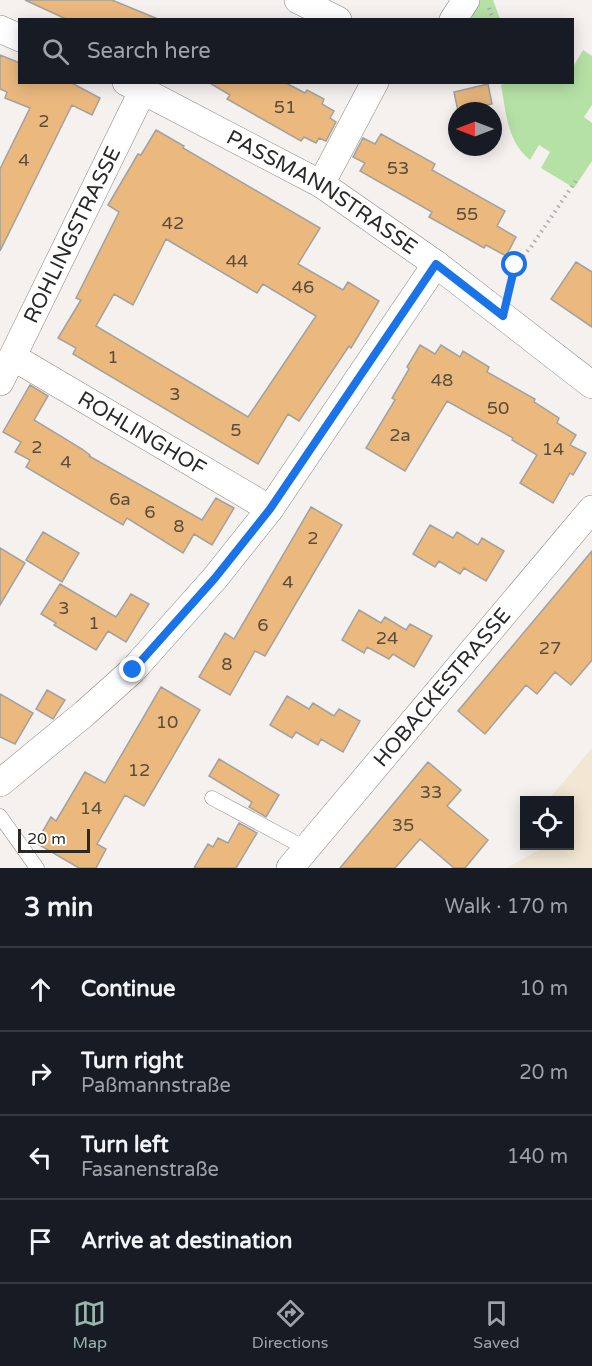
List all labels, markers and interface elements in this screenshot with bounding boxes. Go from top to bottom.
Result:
search box [18,18,574,84]
icon: search [39,35,72,68]
text: Search here [87,38,211,64]
house number: 51 [274,96,296,118]
north arrow [448,102,502,156]
house number: 2 [38,110,50,132]
street label: PASSMANNSTRASSE [222,125,422,260]
street label: ROHLINGSTRASSE [19,142,126,327]
house number: 4 [18,149,30,171]
house number: 53 [387,157,409,179]
house number: 55 [456,203,478,225]
house number: 42 [162,212,184,234]
house number: 44 [226,250,248,272]
route start [501,251,527,277]
house number: 46 [292,276,314,298]
house number: 1 [107,346,119,368]
house number: 48 [431,369,453,391]
house number: 3 [169,383,181,405]
street label: ROHLINGHOF [73,386,211,481]
house number: 50 [487,397,509,419]
house number: 5 [230,419,242,441]
house number: 2a [389,424,411,446]
house number: 2 [31,436,43,458]
house number: 14 [542,438,564,460]
house number: 4 [60,451,72,473]
house number: 6a [109,488,131,510]
house number: 6 [144,501,156,523]
house number: 8 [173,515,185,537]
house number: 2 [307,527,319,549]
house number: 4 [282,571,294,593]
house number: 3 [58,597,70,619]
street label: HOBACKESTRASSE [368,603,516,772]
house number: 1 [88,612,100,634]
house number: 6 [257,614,269,636]
house number: 24 [376,627,398,649]
house number: 27 [539,637,561,659]
house number: 8 [221,653,233,675]
route end [119,656,145,682]
house number: 10 [156,711,178,733]
house number: 12 [128,759,150,781]
house number: 33 [420,781,442,803]
map controls [520,796,574,850]
button: locate [520,796,574,850]
house number: 14 [80,797,102,819]
house number: 35 [392,814,414,836]
scale bar [18,826,90,854]
text: 20 m [27,829,66,849]
text: 3 min [24,892,93,923]
text: Walk · 170 m [445,895,568,919]
icon: ahead [24,973,57,1006]
text: Continue [81,976,176,1002]
text: 10 m [519,977,568,1001]
text: Turn right [81,1048,183,1074]
icon: right [24,1057,57,1090]
text: 20 m [519,1061,568,1085]
text: Paßmannstraße [81,1074,231,1098]
text: Turn left [81,1132,169,1158]
icon: left [24,1141,57,1174]
text: 140 m [507,1145,568,1169]
text: Fasanenstraße [81,1158,219,1182]
icon: arrive [24,1225,57,1258]
text: Arrive at destination [81,1228,292,1254]
tab: Map [72,1297,107,1353]
tab: Directions [252,1297,328,1353]
tab: Saved [473,1297,520,1353]

